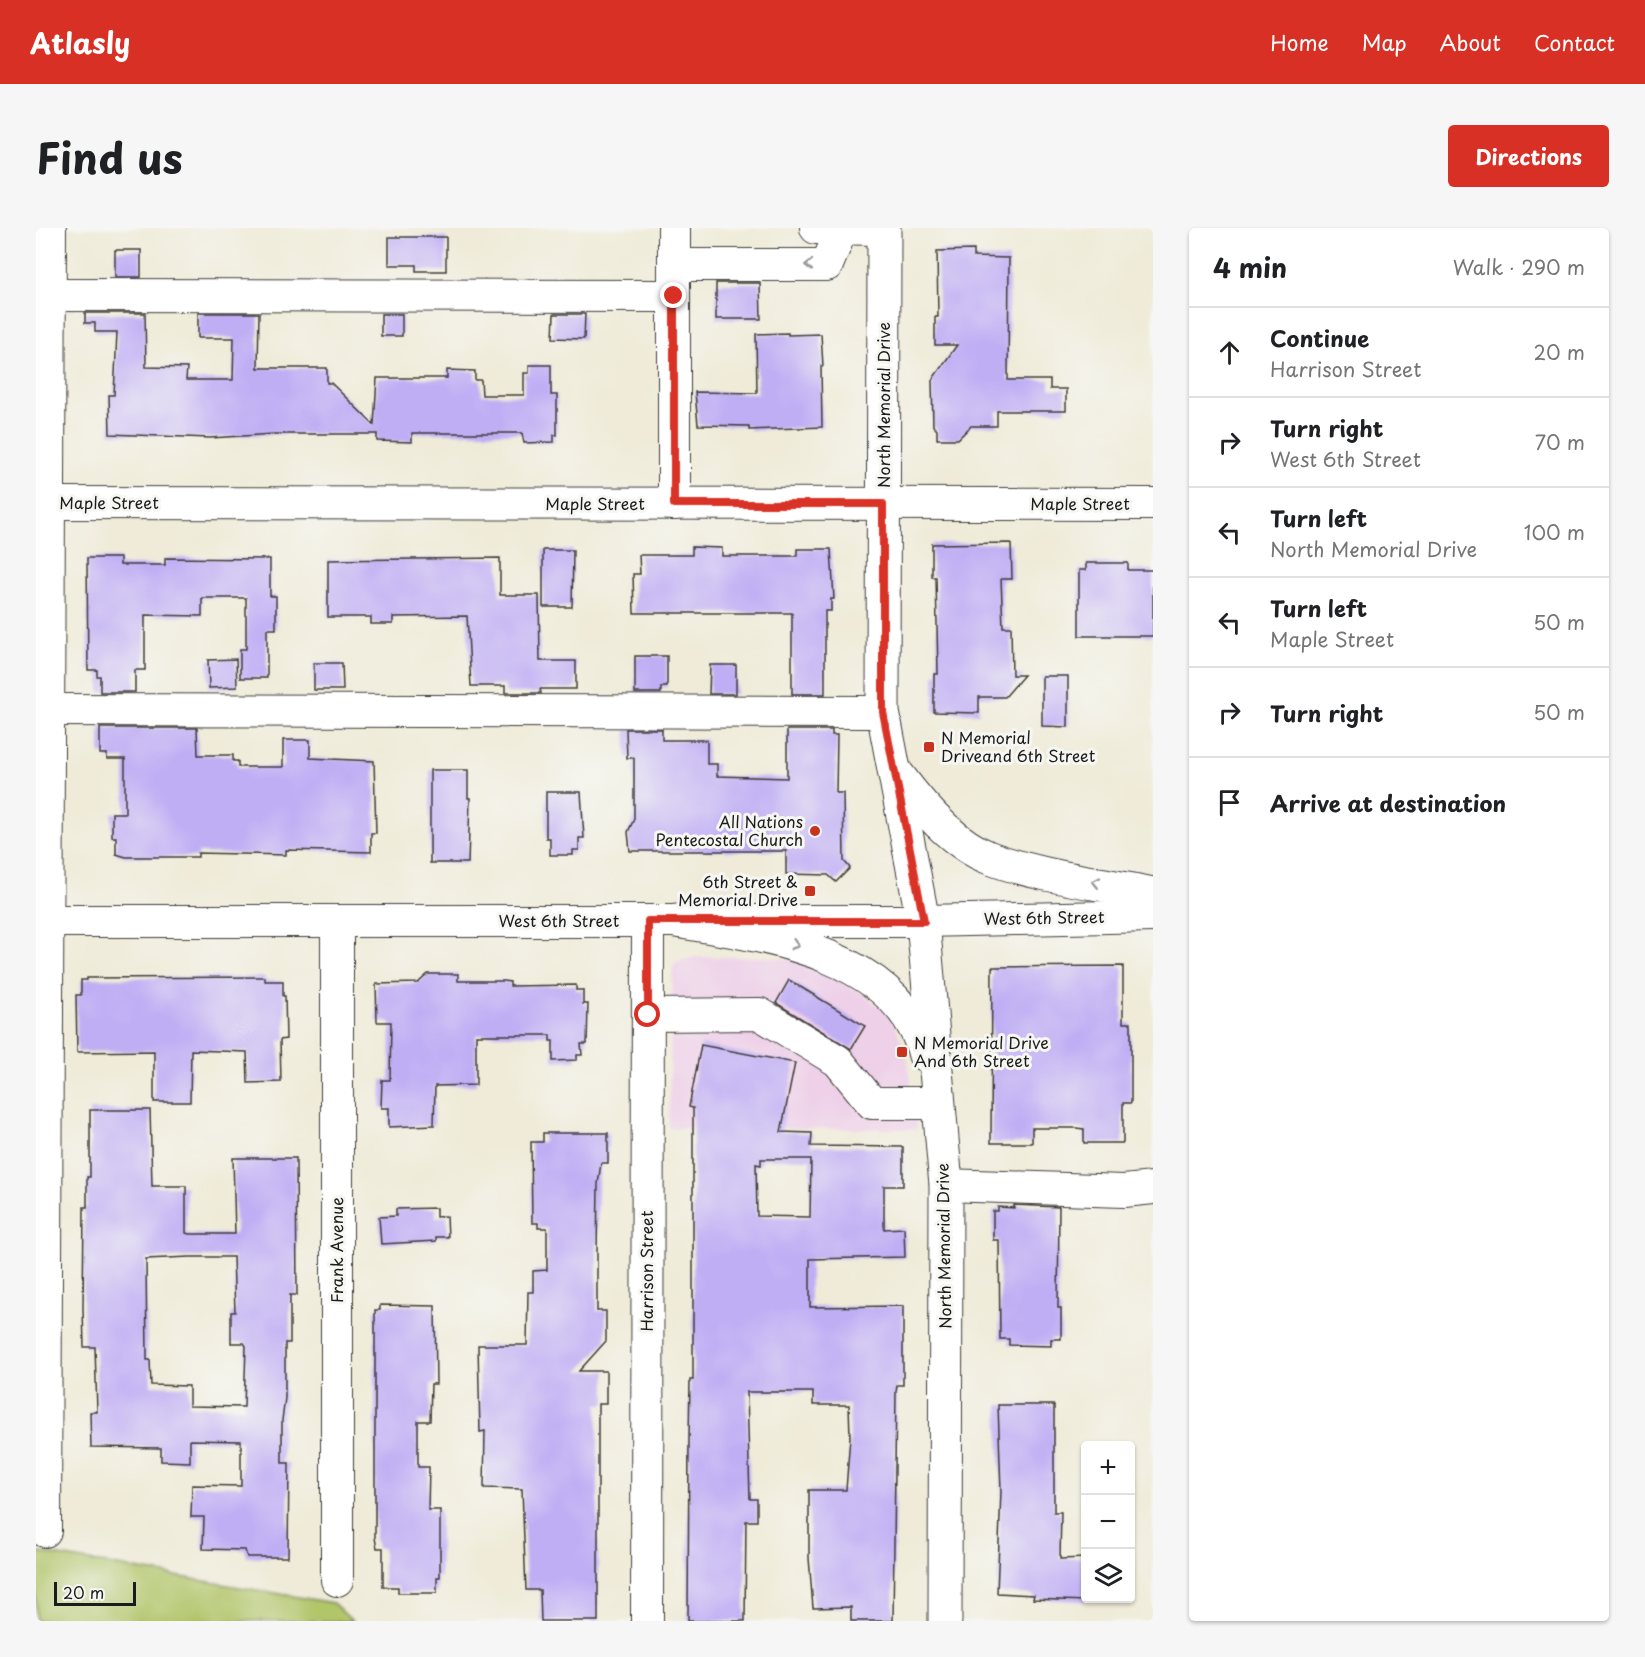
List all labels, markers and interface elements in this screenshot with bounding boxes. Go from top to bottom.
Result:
text: Atlasly [30,21,130,64]
text: Home [1270,26,1329,58]
text: Map [1362,26,1407,58]
text: About [1440,26,1501,58]
text: Contact [1534,26,1615,58]
text: Find us [36,125,183,188]
button: Directions [1448,125,1609,187]
text: 4 min [1213,248,1287,287]
text: Walk · 290 m [1453,252,1585,282]
one-way arrow [804,259,813,271]
route end [660,282,686,308]
text: Continue [1270,321,1369,354]
street label: North Memorial Drive [871,322,895,488]
icon: ahead [1213,336,1246,369]
text: 20 m [1533,337,1585,367]
text: Harrison Street [1270,354,1422,384]
text: Turn right [1270,411,1383,444]
icon: right [1213,426,1246,459]
text: 70 m [1535,427,1585,457]
text: West 6th Street [1270,444,1421,474]
street label: Maple Street [59,490,159,514]
street label: Maple Street [545,491,645,515]
street label: Maple Street [1030,491,1130,515]
text: Turn left [1270,501,1367,534]
icon: left [1213,516,1246,549]
text: 100 m [1524,517,1585,547]
text: North Memorial Drive [1270,534,1477,564]
text: Turn left [1270,591,1367,624]
icon: left [1213,606,1246,639]
text: 50 m [1533,607,1585,637]
text: Maple Street [1270,624,1394,654]
icon: right [1213,696,1246,729]
text: Turn right [1270,696,1383,729]
text: 50 m [1533,697,1585,727]
place label: N Memorial Driveand 6th Street [941,725,1096,767]
marker: N Memorial Driveand 6th Street [922,740,936,754]
icon: arrive [1213,786,1246,819]
text: Arrive at destination [1270,786,1506,819]
place label: All Nations Pentecostal Church [655,809,803,851]
marker: All Nations Pentecostal Church [808,824,822,838]
place label: 6th Street & Memorial Drive [678,869,798,911]
one-way arrow [1091,877,1101,890]
marker: 6th Street & Memorial Drive [803,884,817,898]
street label: West 6th Street [983,904,1105,930]
street label: West 6th Street [499,908,620,932]
one-way arrow [789,938,800,950]
route start [634,1001,660,1027]
place label: N Memorial Drive And 6th Street [914,1030,1049,1072]
marker: N Memorial Drive And 6th Street [895,1045,909,1059]
street label: North Memorial Drive [930,1163,956,1329]
street label: Frank Avenue [324,1197,348,1303]
street label: Harrison Street [634,1210,658,1332]
map controls [1081,1441,1135,1603]
button: + [1081,1441,1135,1495]
button: − [1081,1495,1135,1549]
button: layers [1081,1549,1135,1603]
scale bar [54,1579,136,1606]
text: 20 m [63,1580,104,1604]

